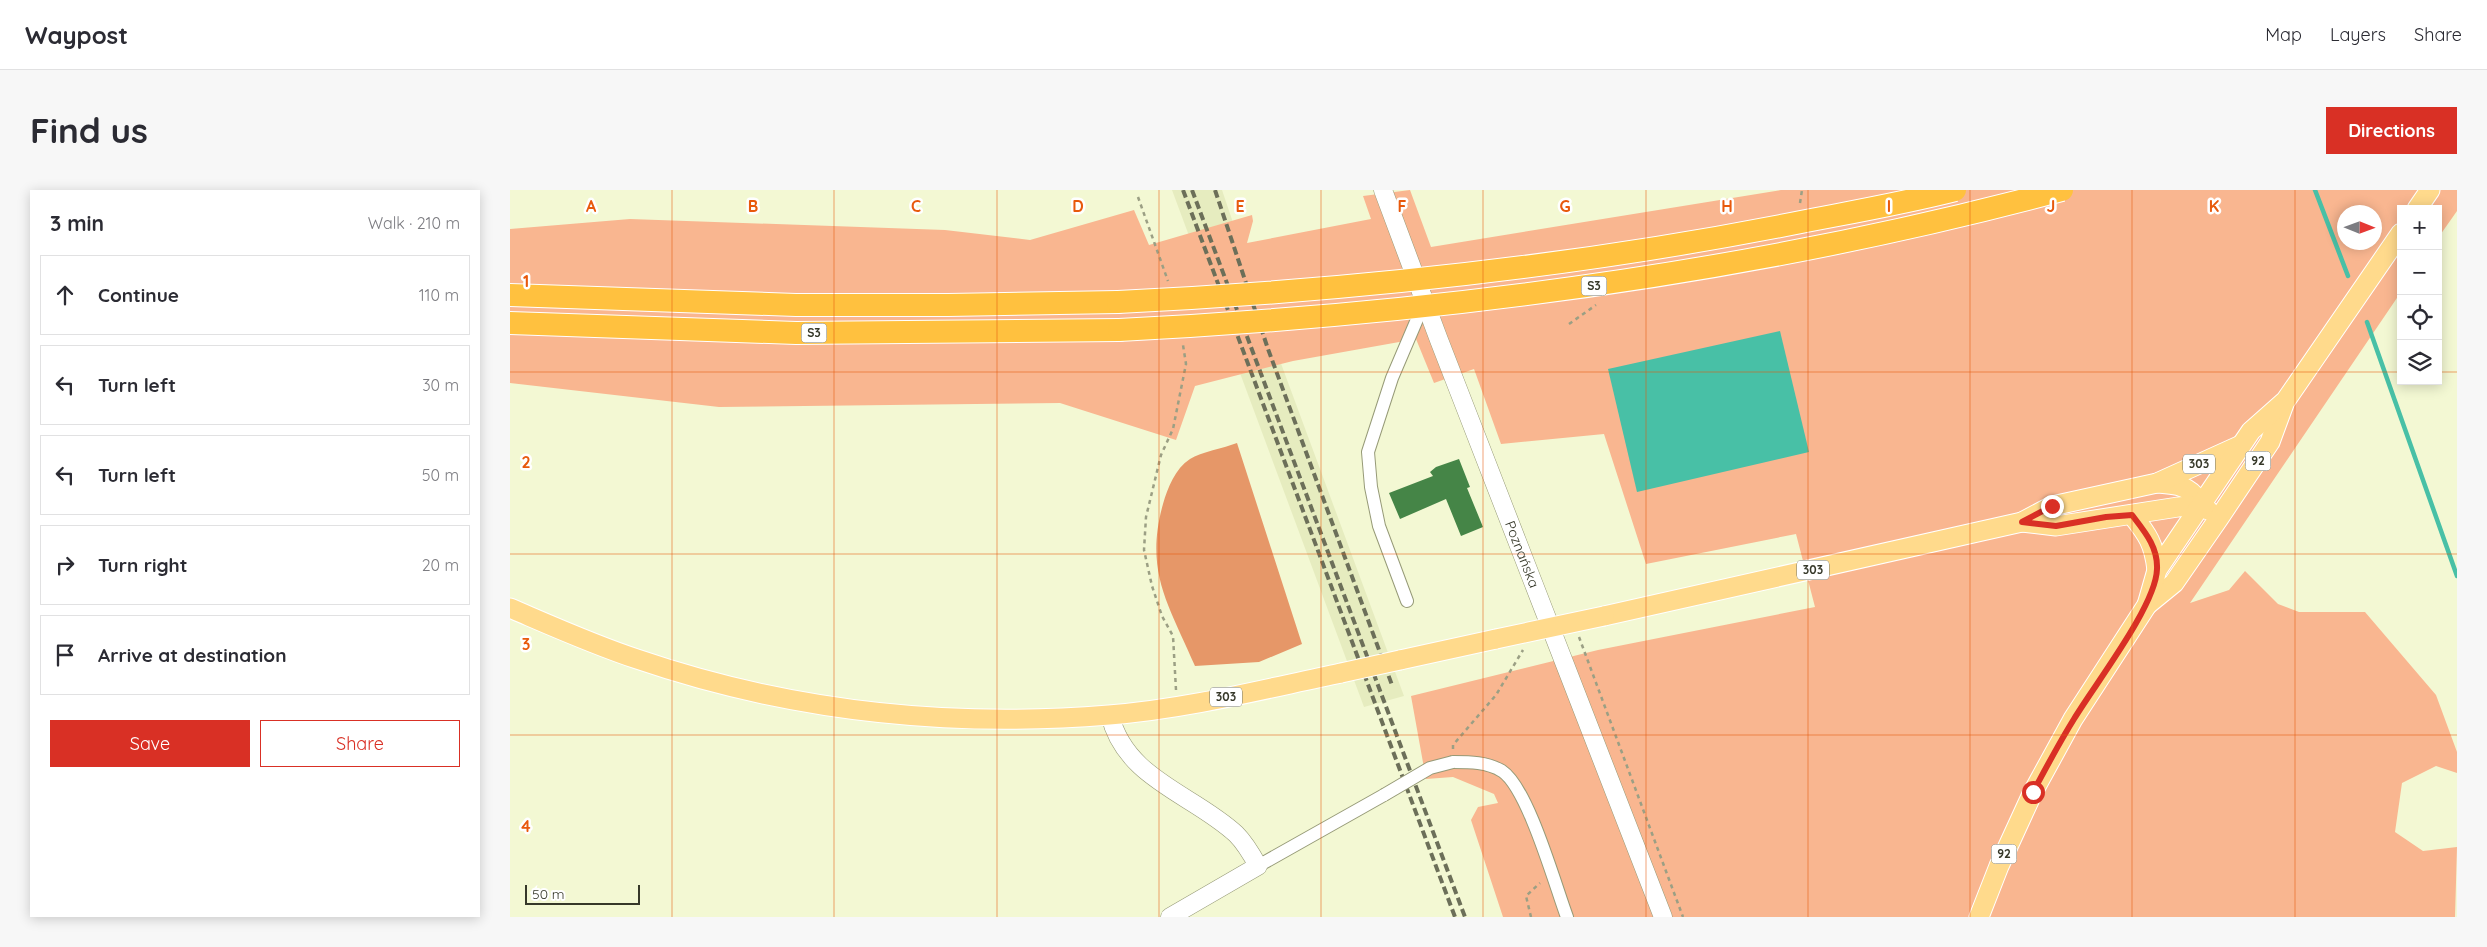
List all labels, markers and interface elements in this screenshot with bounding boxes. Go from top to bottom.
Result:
text: Waypost [25,20,128,50]
text: Map [2265,23,2302,46]
text: Layers [2330,23,2386,46]
text: Share [2414,23,2462,46]
button: Directions [2326,107,2457,154]
text: Find us [30,108,148,152]
text: A [586,196,597,216]
text: B [748,196,758,216]
text: C [911,196,921,216]
text: D [1072,196,1084,216]
text: E [1235,196,1245,216]
text: F [1398,196,1407,216]
text: G [1559,196,1571,216]
text: H [1721,196,1733,216]
text: I [1887,196,1891,216]
text: J [2047,196,2055,216]
text: K [2209,196,2219,216]
north arrow [2337,205,2382,250]
map controls [2397,205,2442,385]
button: + [2397,205,2442,250]
text: 3 min [50,210,104,236]
text: Walk · 210 m [368,213,460,233]
button: − [2397,250,2442,295]
text: 1 [523,271,529,291]
road number: S3 [1582,276,1606,295]
icon: ahead [51,281,79,309]
text: Continue [98,283,179,307]
text: 110 m [419,285,459,305]
button: locate [2397,295,2442,340]
road number: S3 [802,324,826,342]
button: layers [2397,340,2442,385]
icon: left [51,371,79,399]
text: Turn left [98,373,176,397]
text: 30 m [422,375,459,395]
text: 2 [521,452,531,472]
road number: 92 [2246,452,2270,470]
road number: 303 [2183,454,2215,474]
icon: left [51,461,79,489]
text: Turn left [98,463,176,487]
text: 50 m [422,465,459,485]
route end [2041,495,2064,518]
street label: Poznańska [1501,518,1543,590]
icon: right [51,551,79,579]
text: Turn right [98,553,187,577]
text: 20 m [422,555,459,575]
road number: 303 [1797,560,1829,580]
text: 3 [522,634,530,654]
icon: arrive [51,641,79,669]
text: Arrive at destination [98,643,287,667]
road number: 303 [1210,688,1242,706]
button: Save [50,720,250,767]
button: Share [260,720,460,767]
route start [2022,781,2045,804]
text: 4 [521,816,531,836]
road number: 92 [1992,844,2016,864]
scale bar [525,882,640,905]
text: 50 m [532,885,565,903]

